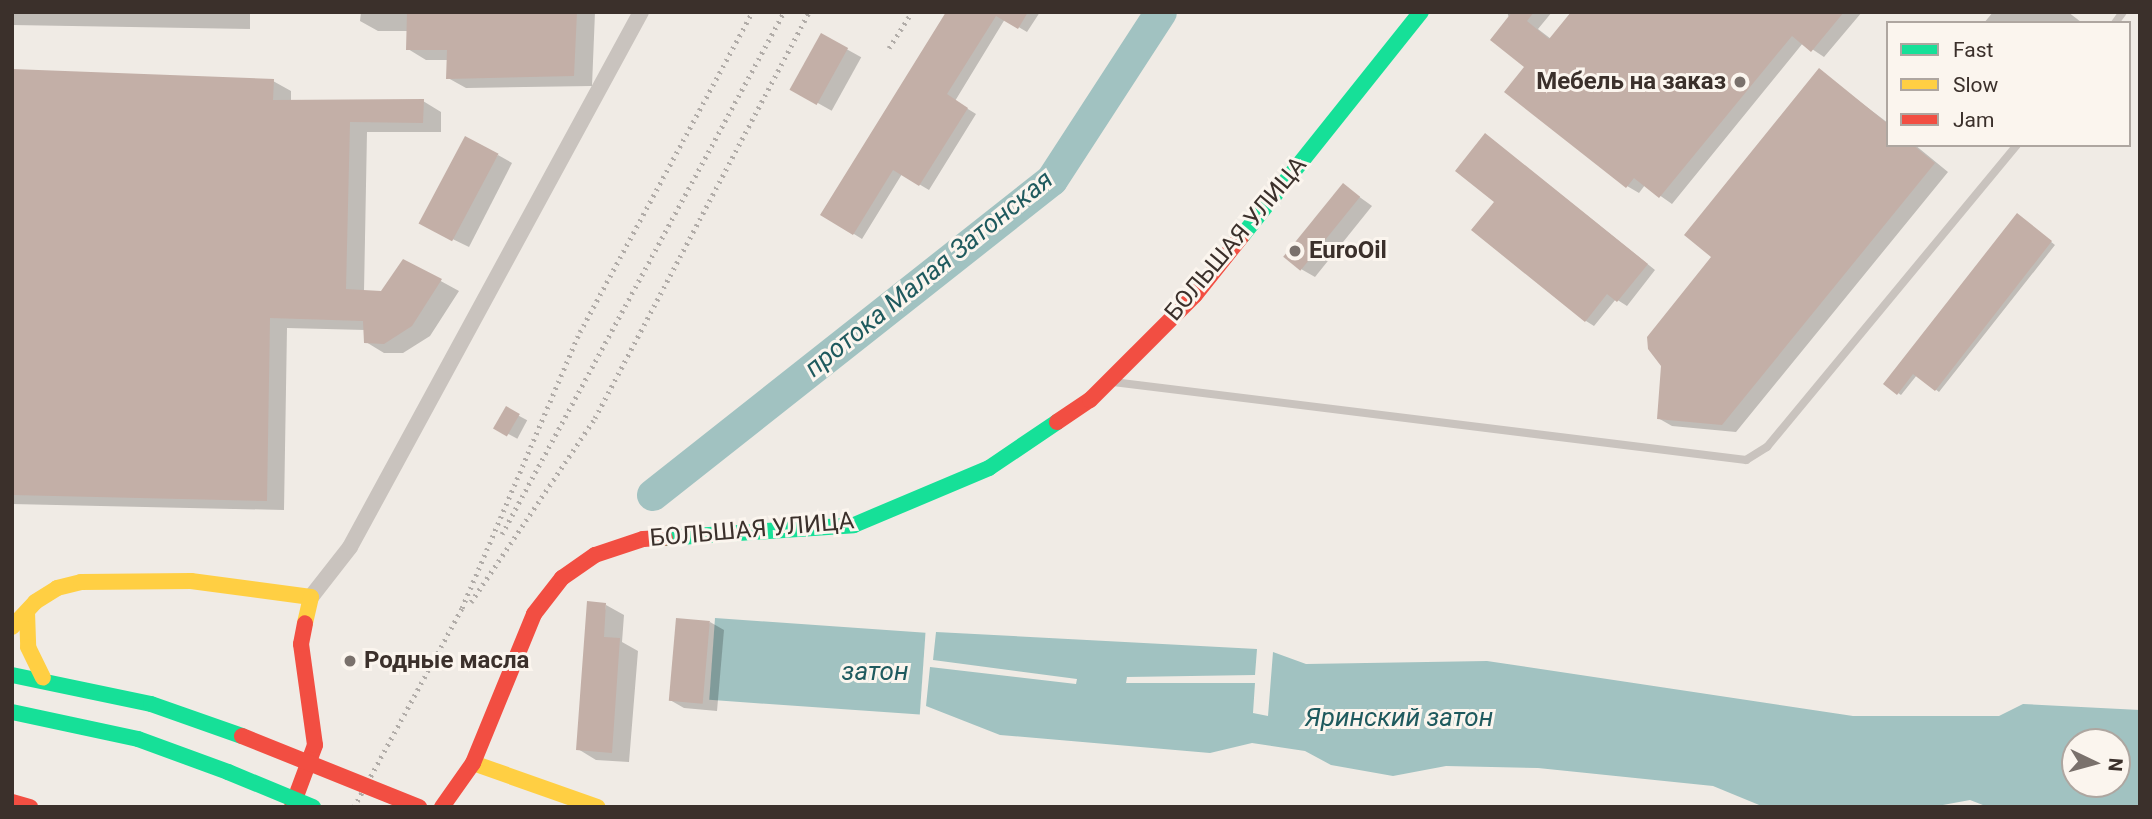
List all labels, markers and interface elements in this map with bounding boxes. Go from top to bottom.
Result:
legend [1886,21,2131,147]
text: Fast [1953,38,1993,62]
place label: Мебель на заказ [1536,68,1726,96]
text: Slow [1953,73,1998,97]
marker: Мебель на заказ [1732,74,1748,90]
text: Jam [1953,108,1994,132]
street label: БОЛЬШАЯ УЛИЦА [1159,151,1313,327]
water label: протока Малая Затонская [799,164,1059,384]
place label: EuroOil [1309,237,1387,265]
marker: EuroOil [1287,243,1303,259]
street label: БОЛЬШАЯ УЛИЦА [649,507,855,553]
place label: Родные масла [364,647,529,675]
marker: Родные масла [342,653,358,669]
water label: затон [842,656,908,688]
water label: Яринский затон [1305,702,1493,734]
north arrow [2061,728,2131,798]
text: N [2103,757,2127,772]

